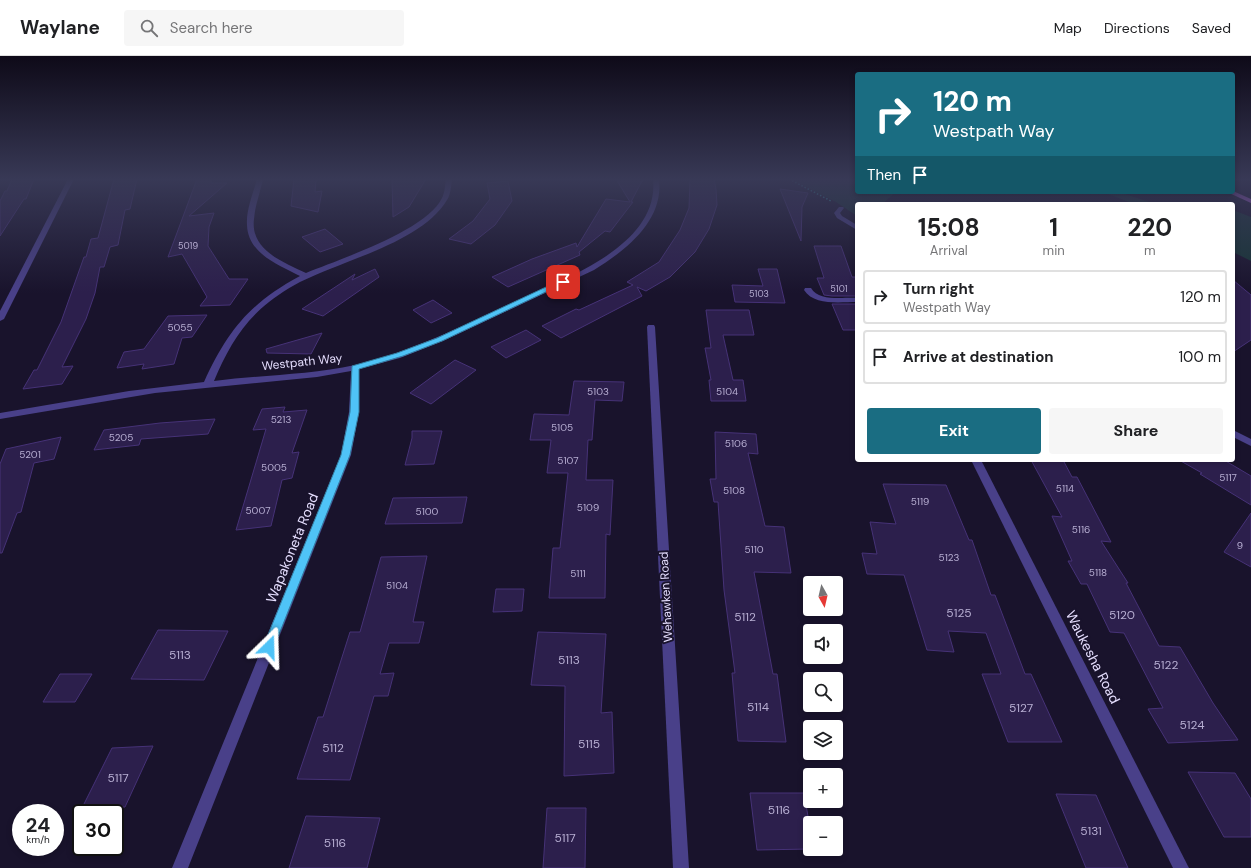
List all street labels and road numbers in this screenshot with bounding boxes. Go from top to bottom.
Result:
street label: Westpath Way [261,350,343,374]
street label: Wapakoneta Road [262,490,322,606]
street label: Wehawken Road [656,551,676,643]
street label: Waukesha Road [1062,607,1124,707]

